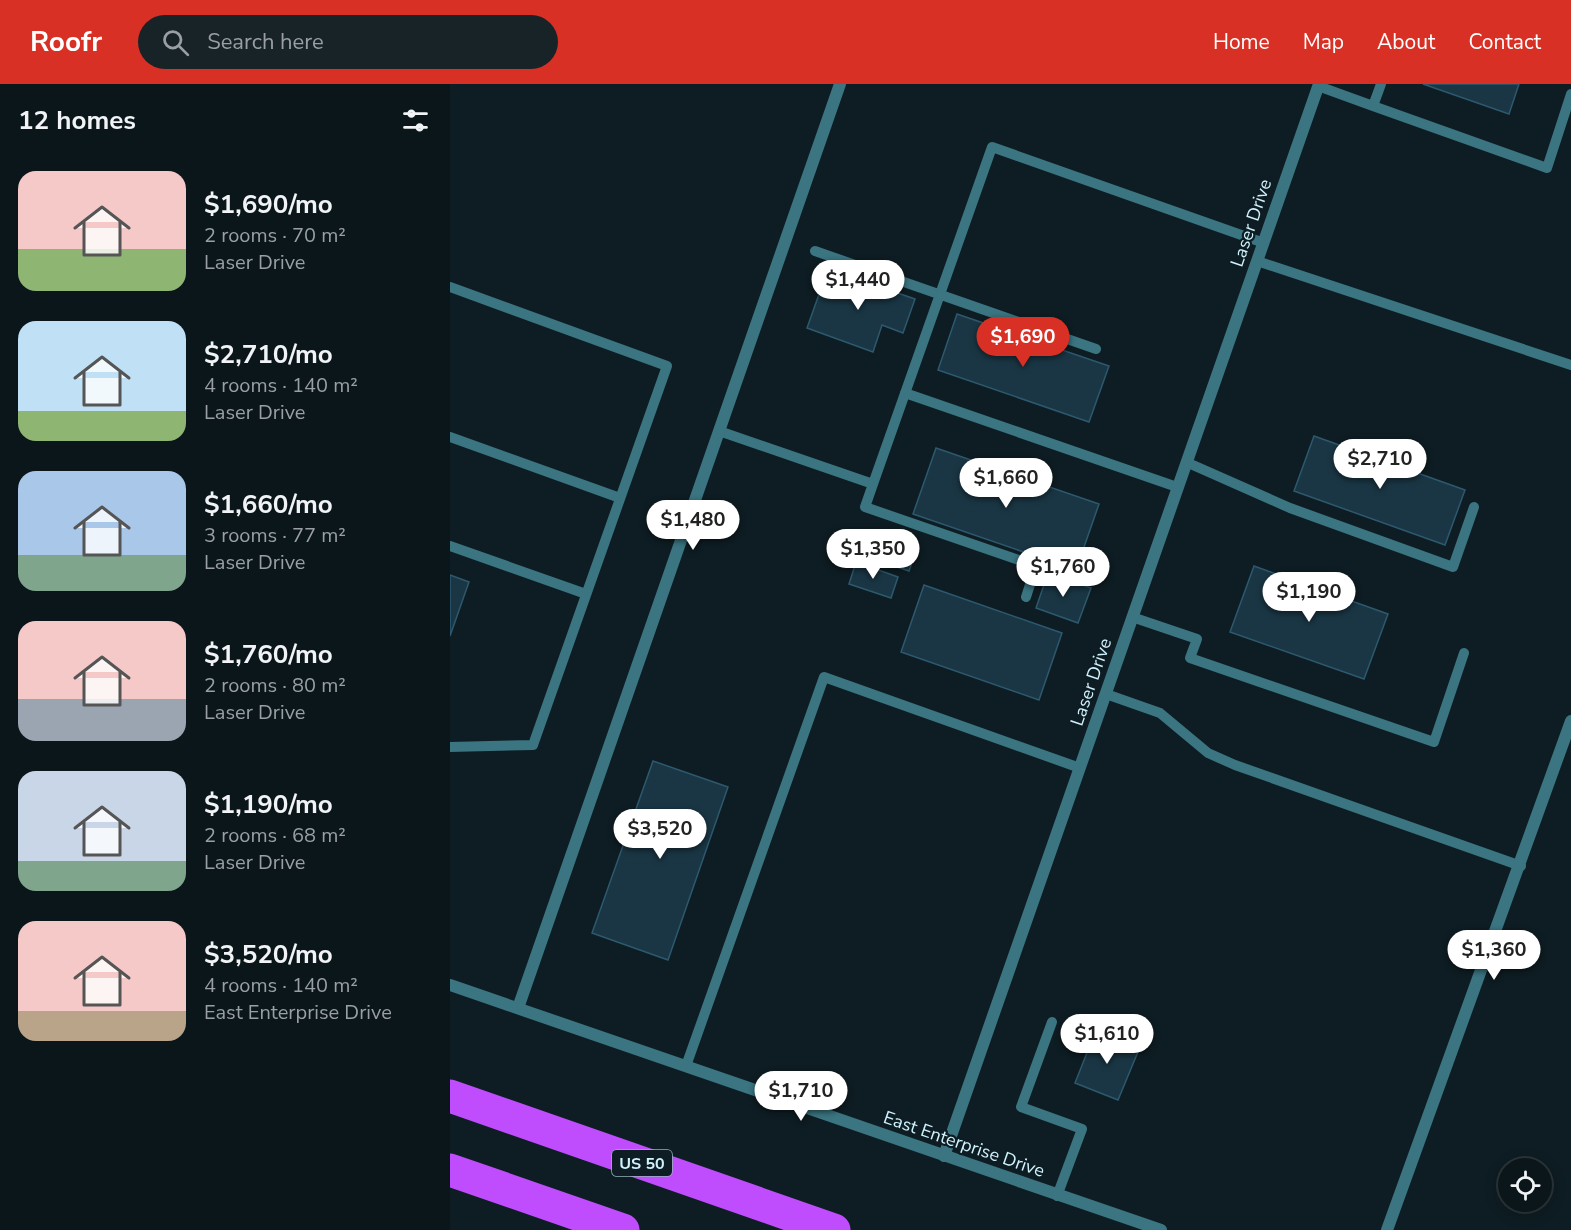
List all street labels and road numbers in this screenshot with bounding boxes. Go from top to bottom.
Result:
street label: Laser Drive [1225,176,1277,270]
street label: Laser Drive [1065,635,1117,729]
street label: East Enterprise Drive [880,1105,1048,1183]
road number: US 50 [612,1150,672,1176]

